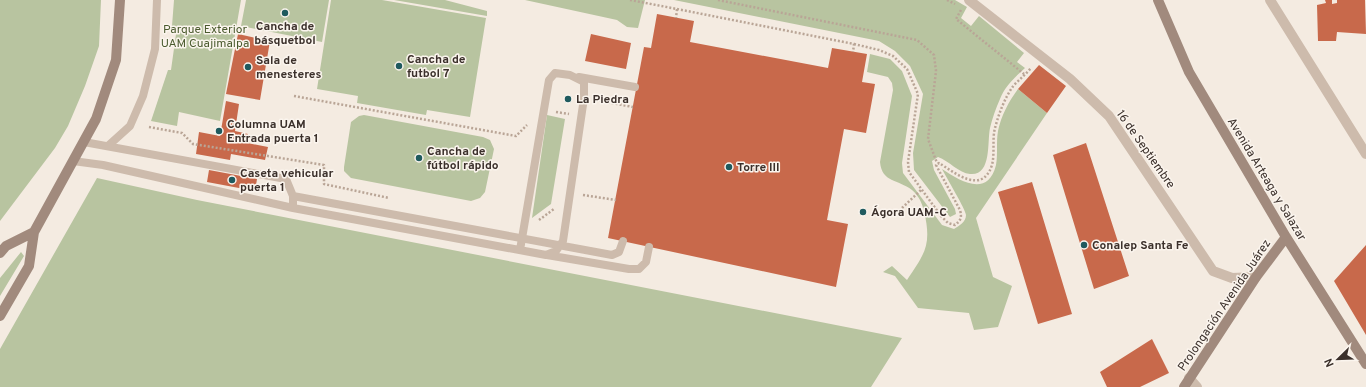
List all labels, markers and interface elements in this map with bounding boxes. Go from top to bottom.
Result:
marker: Cancha de básquetbol [280,8,290,18]
place label: Cancha de básquetbol [254,19,316,49]
park label: Parque Exterior UAM Cuajimalpa [161,22,249,52]
place label: Cancha de futbol 7 [407,52,466,82]
place label: Sala de menesteres [256,53,321,83]
marker: Cancha de futbol 7 [394,61,404,71]
marker: Sala de menesteres [243,62,253,72]
place label: La Piedra [576,92,629,108]
marker: La Piedra [563,94,573,104]
street label: 16 de Septiembre [1112,107,1178,192]
street label: Avenida Arteaga y Salazar [1223,115,1309,244]
place label: Columna UAM Entrada puerta 1 [227,117,319,147]
marker: Columna UAM Entrada puerta 1 [214,126,224,136]
place label: Cancha de fútbol rápido [427,144,499,174]
marker: Cancha de fútbol rápido [414,153,424,163]
place label: Torre III [737,160,780,176]
marker: Torre III [724,162,734,172]
place label: Caseta vehicular puerta 1 [240,166,334,196]
marker: Caseta vehicular puerta 1 [227,175,237,185]
place label: Ágora UAM-C [871,205,947,221]
marker: Ágora UAM-C [858,207,868,217]
street label: Prolongación Avenida Juárez [1175,237,1275,375]
place label: Conalep Santa Fe [1092,238,1189,254]
marker: Conalep Santa Fe [1079,240,1089,250]
north arrow [1318,339,1358,379]
text: N [1322,356,1338,369]

